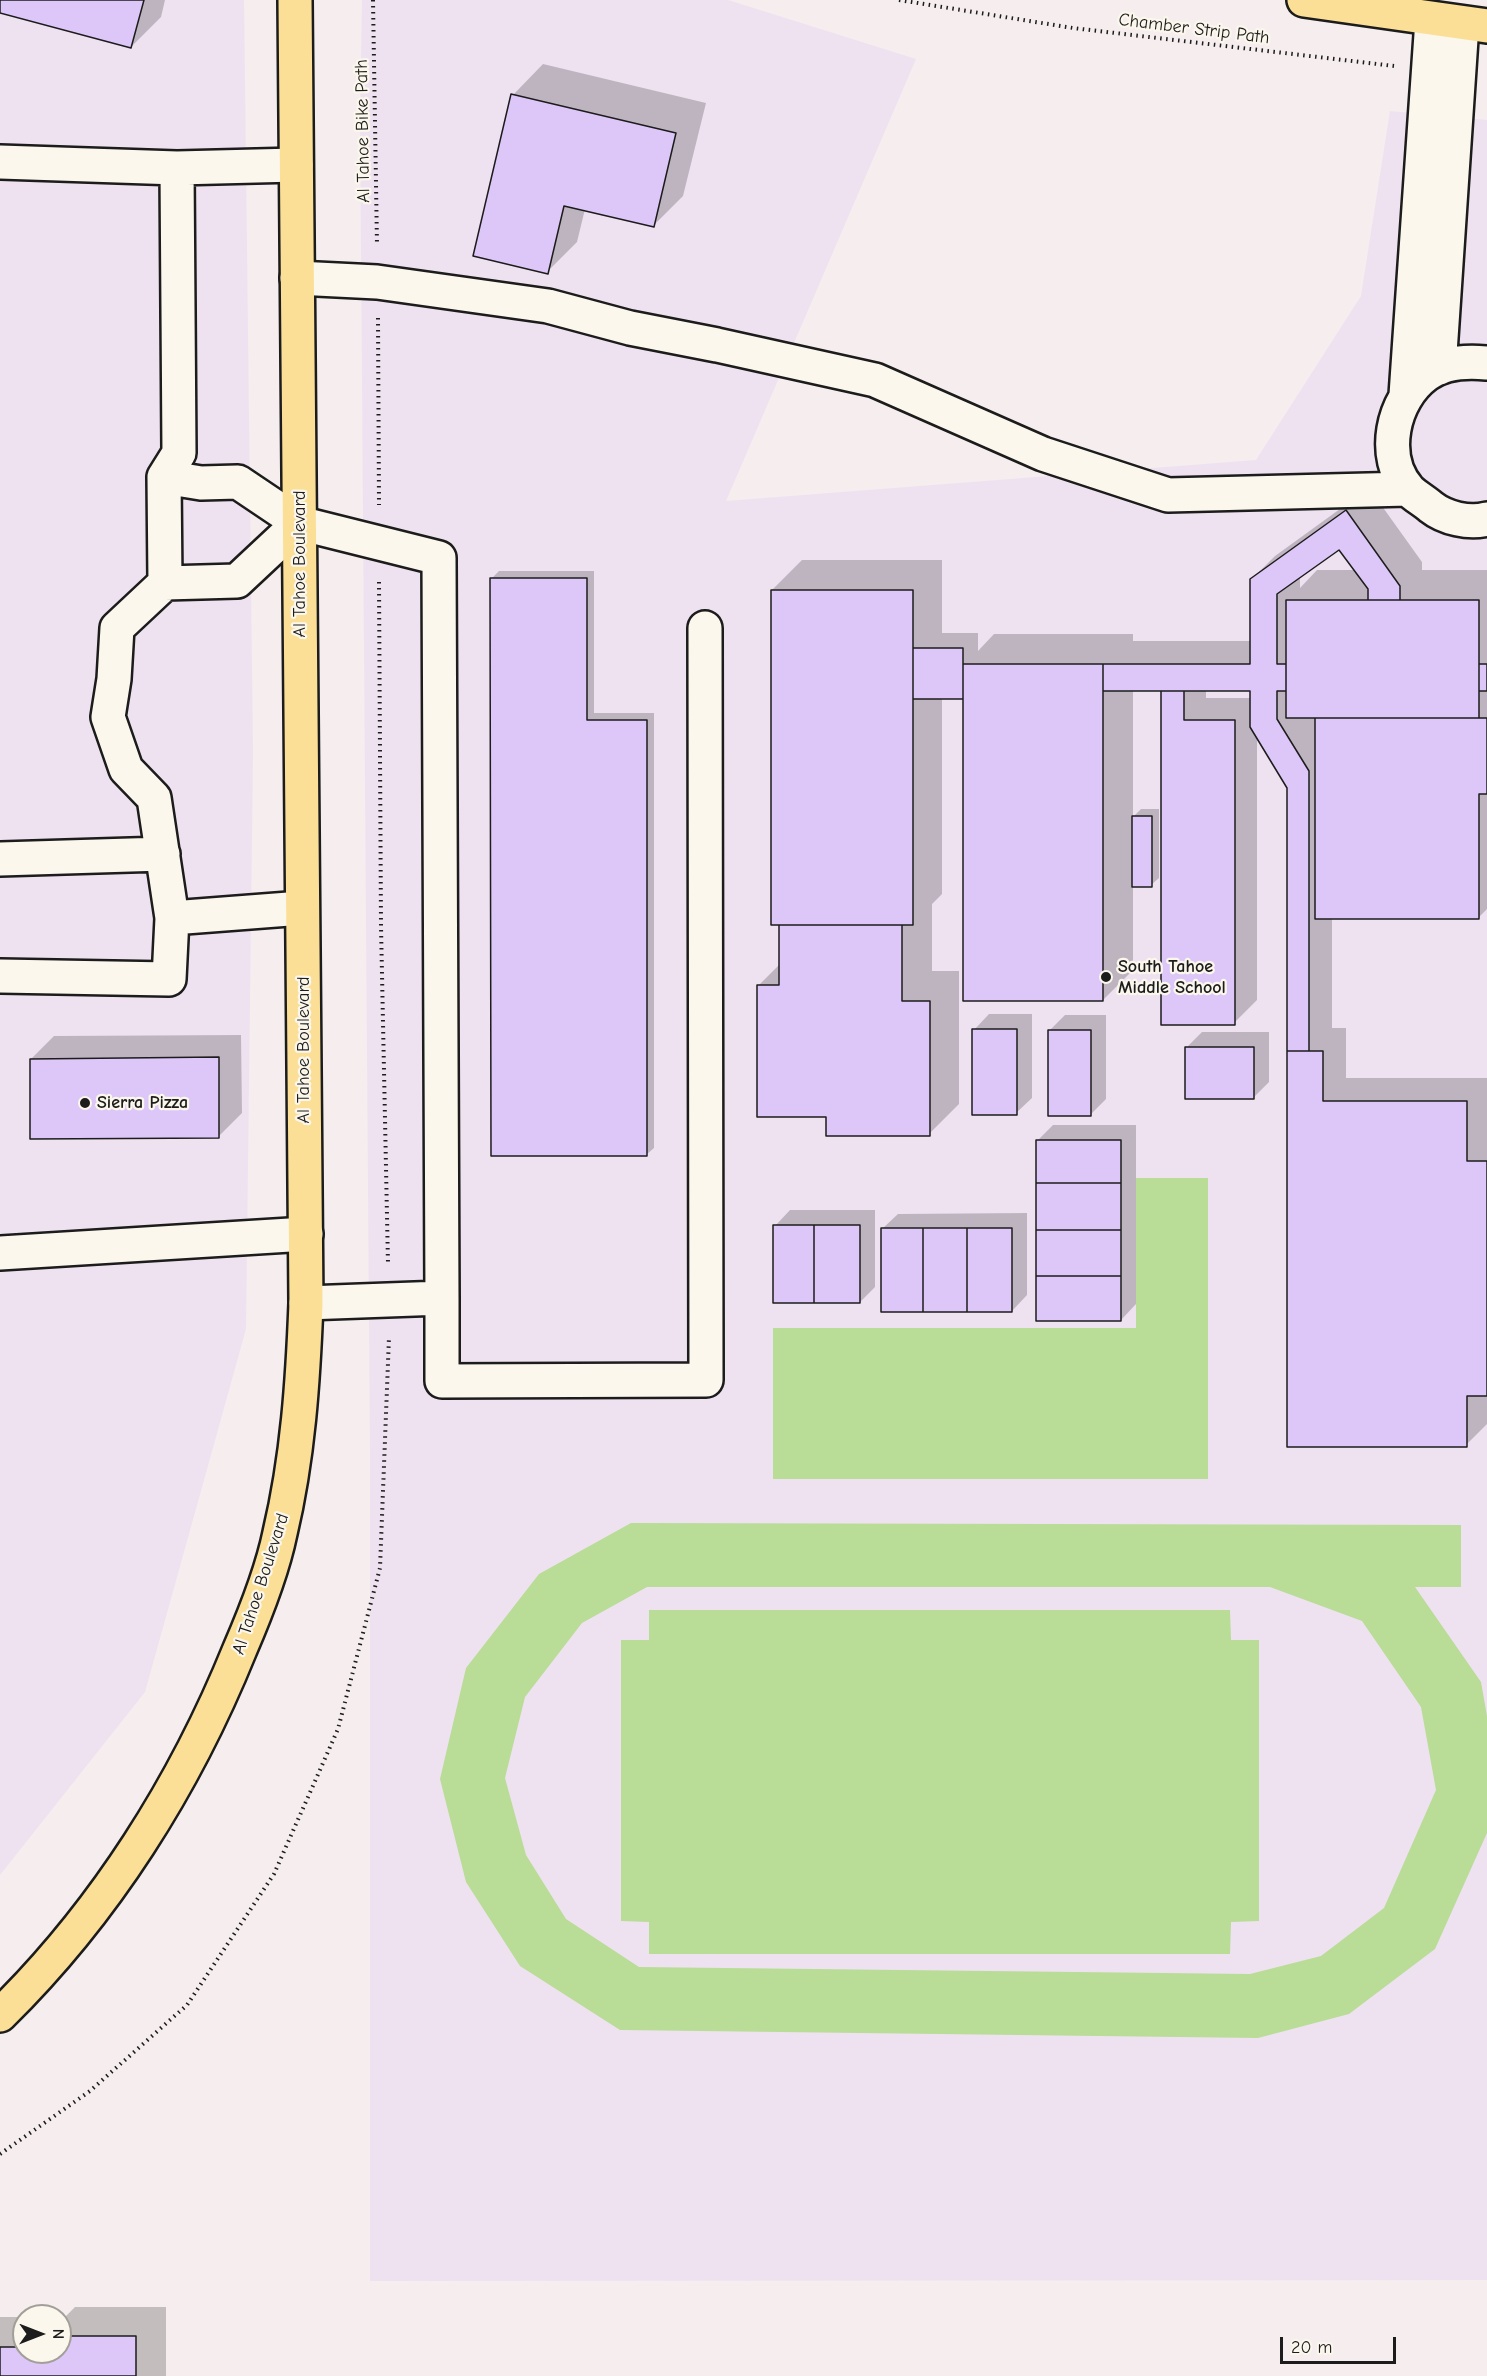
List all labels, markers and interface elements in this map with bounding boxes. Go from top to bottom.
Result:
street label: Chamber Strip Path [1117,9,1271,49]
street label: Al Tahoe Bike Path [351,59,375,203]
street label: Al Tahoe Boulevard [289,490,311,638]
place label: South Tahoe Middle School [1118,956,1226,998]
marker: South Tahoe Middle School [1099,970,1113,984]
street label: Al Tahoe Boulevard [293,976,315,1124]
place label: Sierra Pizza [97,1092,188,1114]
marker: Sierra Pizza [78,1096,92,1110]
street label: Al Tahoe Boulevard [228,1511,294,1657]
north arrow [12,2304,72,2364]
scale bar [1283,2325,1398,2363]
text: N [49,2329,67,2339]
text: 20 m [1291,2337,1332,2358]

